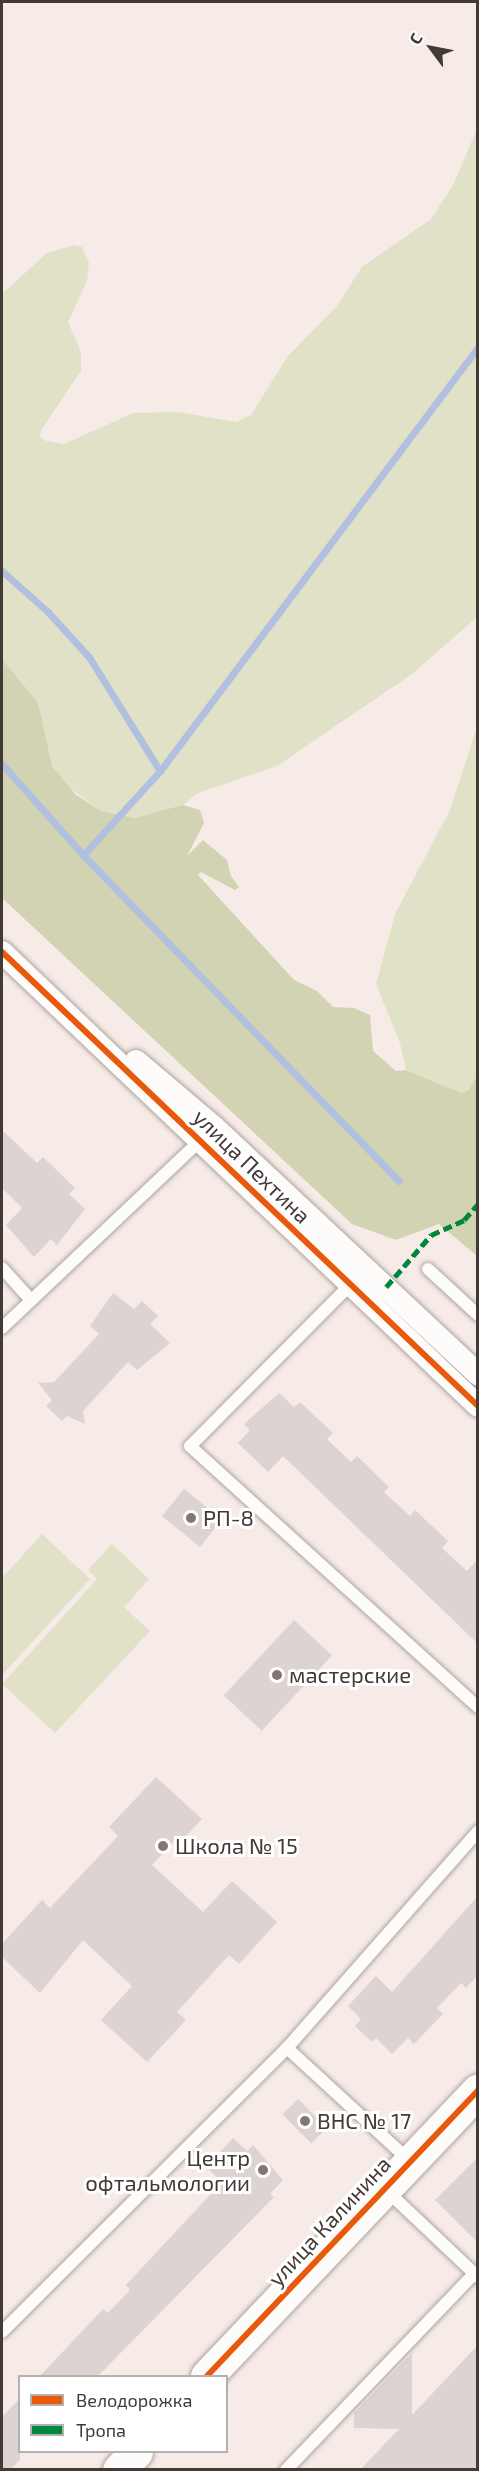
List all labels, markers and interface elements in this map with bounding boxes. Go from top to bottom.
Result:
north arrow [401,18,461,78]
text: С [405,29,426,47]
street label: улица Пехтина [188,1103,316,1229]
place label: РП-8 [203,1505,254,1531]
marker: РП-8 [184,1511,198,1525]
place label: мастерские [289,1662,411,1688]
marker: мастерские [270,1668,284,1682]
place label: Школа № 15 [175,1833,298,1859]
marker: Школа № 15 [156,1839,170,1853]
place label: ВНС № 17 [317,2108,411,2134]
marker: ВНС № 17 [298,2114,312,2128]
place label: Центр офтальмологии [85,2144,250,2196]
street label: улица Калинина [262,2151,396,2291]
marker: Центр офтальмологии [254,2161,272,2179]
legend [18,2375,228,2453]
text: Велодорожка [76,2389,192,2411]
text: Тропа [76,2419,126,2441]

